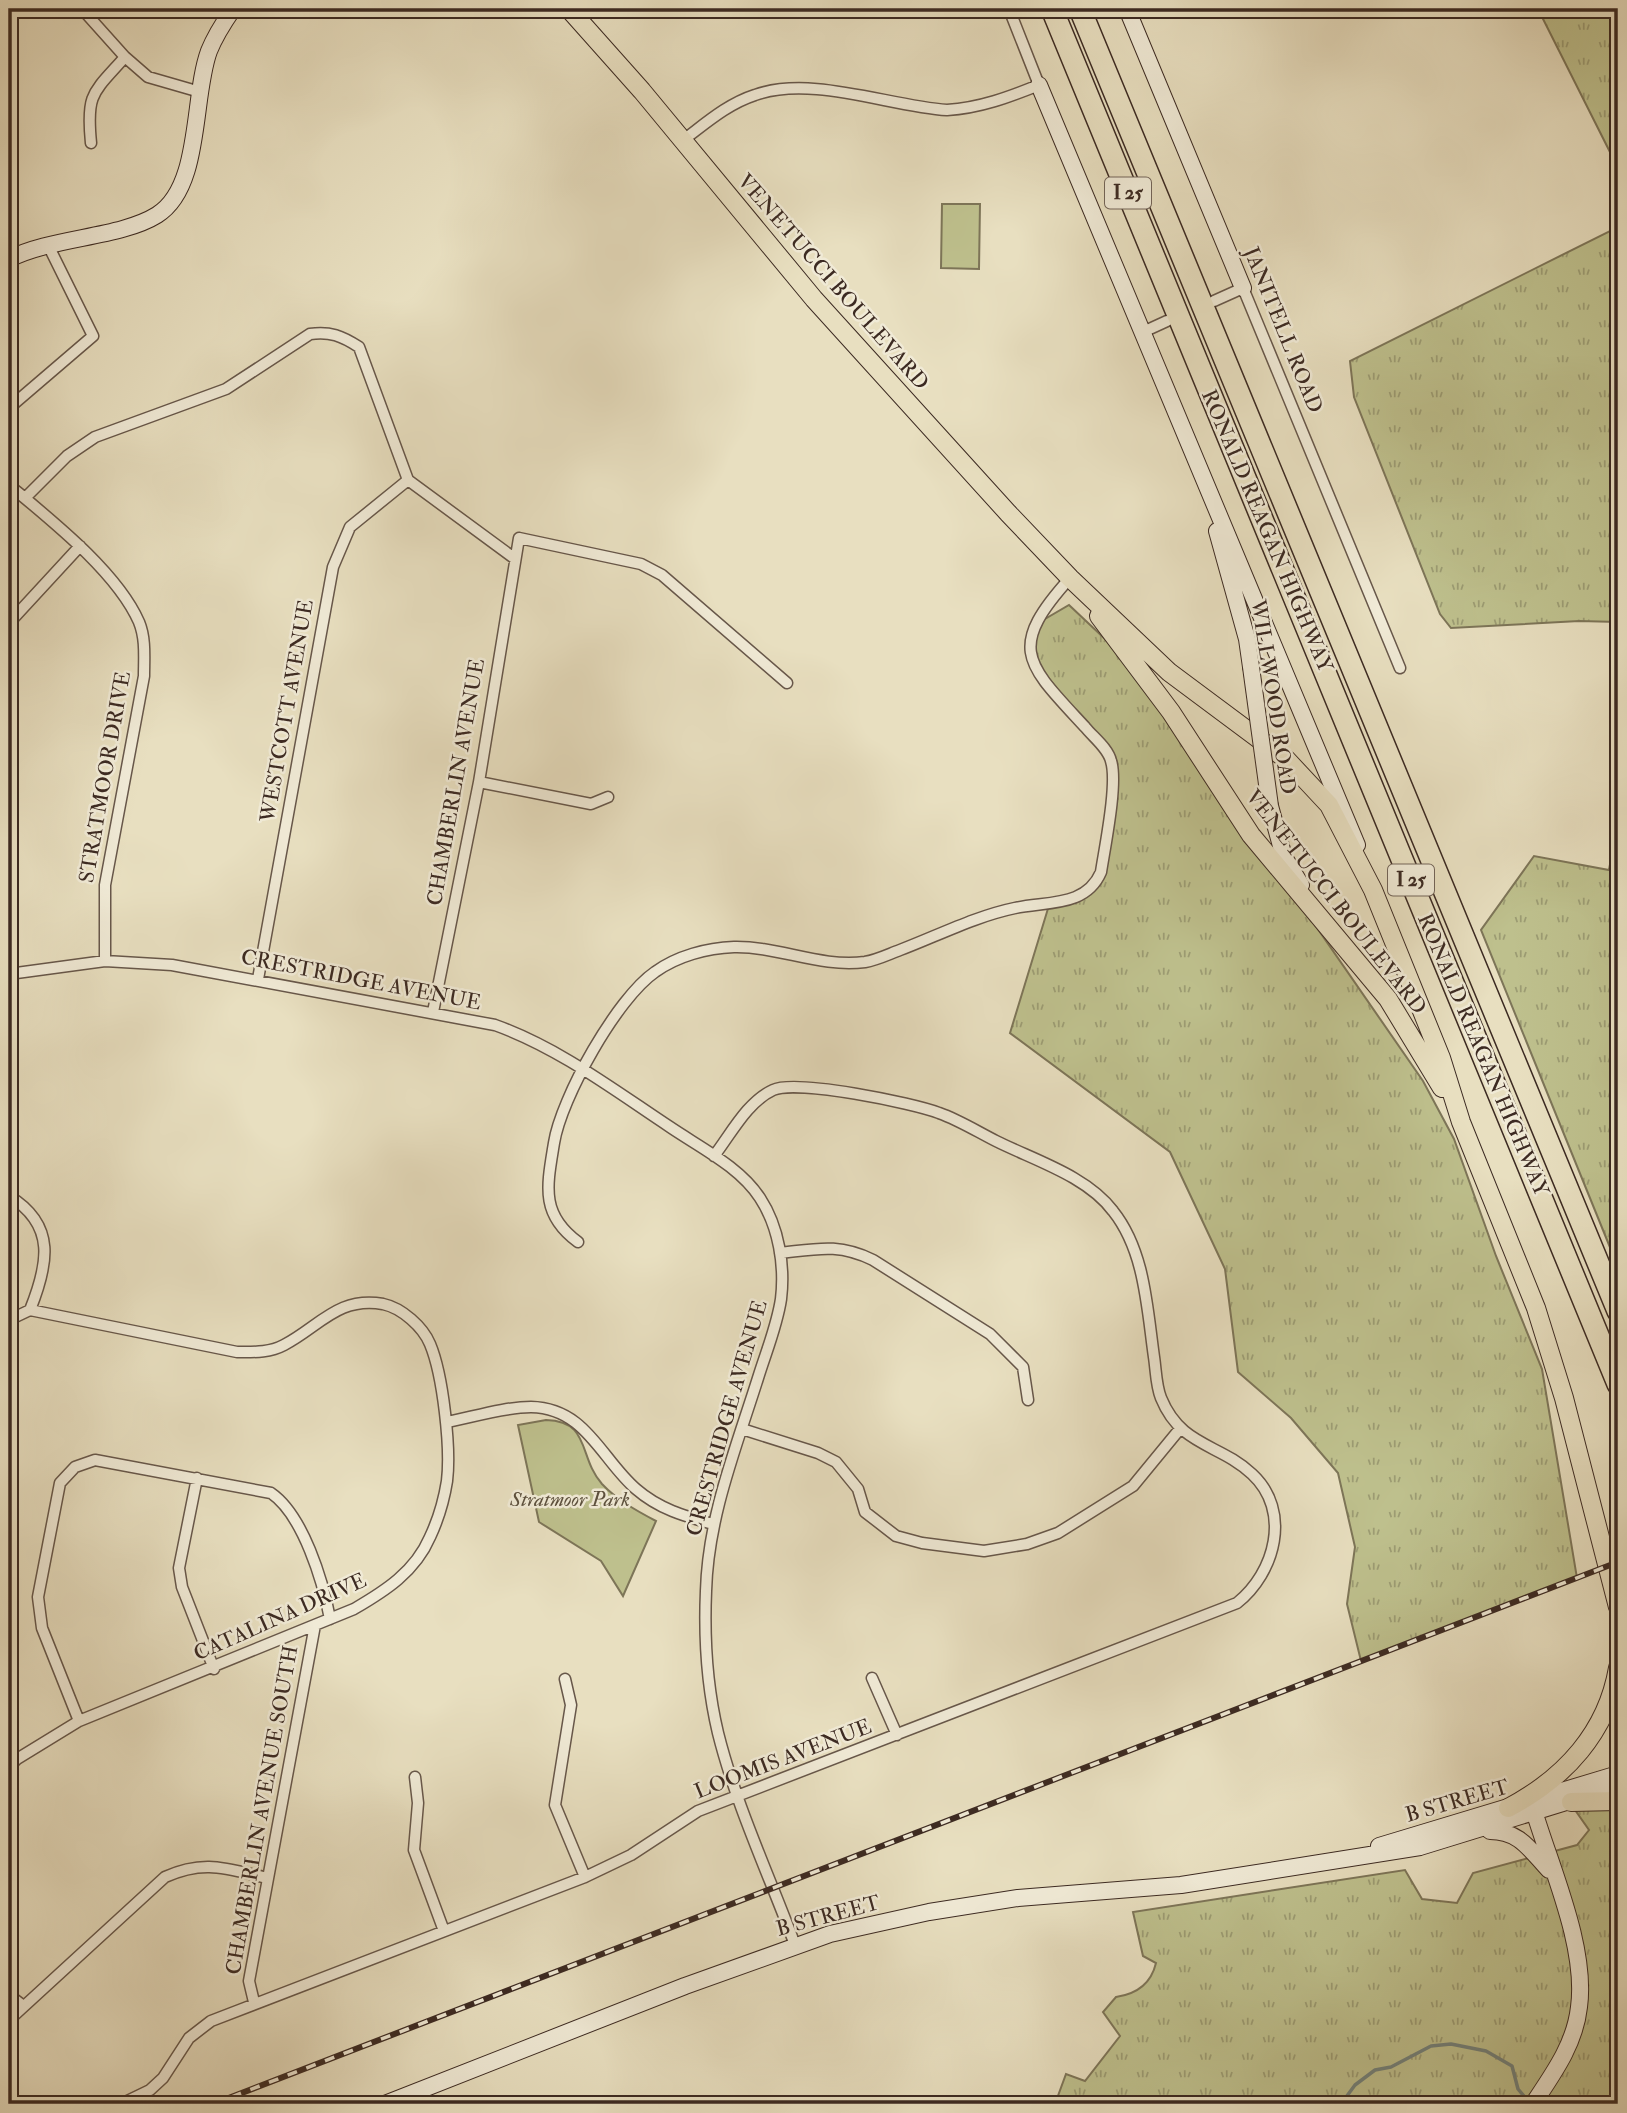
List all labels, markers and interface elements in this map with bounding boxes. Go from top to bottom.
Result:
street label: VENETUCCI BOULEVARD [732,168,934,396]
road number: I 25 [1105,178,1151,209]
street label: JANITELL ROAD [1237,242,1329,417]
street label: RONALD REAGAN HIGHWAY [1195,385,1339,677]
street label: WESTCOTT AVENUE [254,597,320,825]
street label: WILLWOOD ROAD [1244,597,1302,796]
street label: CHAMBERLIN AVENUE [421,656,491,908]
street label: STRATMOOR DRIVE [73,669,137,885]
street label: VENETUCCI BOULEVARD [1240,784,1432,1020]
road number: I 25 [1388,864,1434,895]
street label: RONALD REAGAN HIGHWAY [1411,909,1555,1201]
street label: CRESTRIDGE AVENUE [239,943,483,1017]
street label: CRESTRIDGE AVENUE [680,1297,774,1539]
park label: Stratmoor Park [509,1486,630,1513]
street label: CATALINA DRIVE [189,1567,371,1667]
street label: CHAMBERLIN AVENUE SOUTH [220,1643,304,1977]
street label: LOOMIS AVENUE [691,1713,875,1805]
street label: B STREET [1402,1773,1512,1829]
street label: B STREET [773,1889,883,1943]

